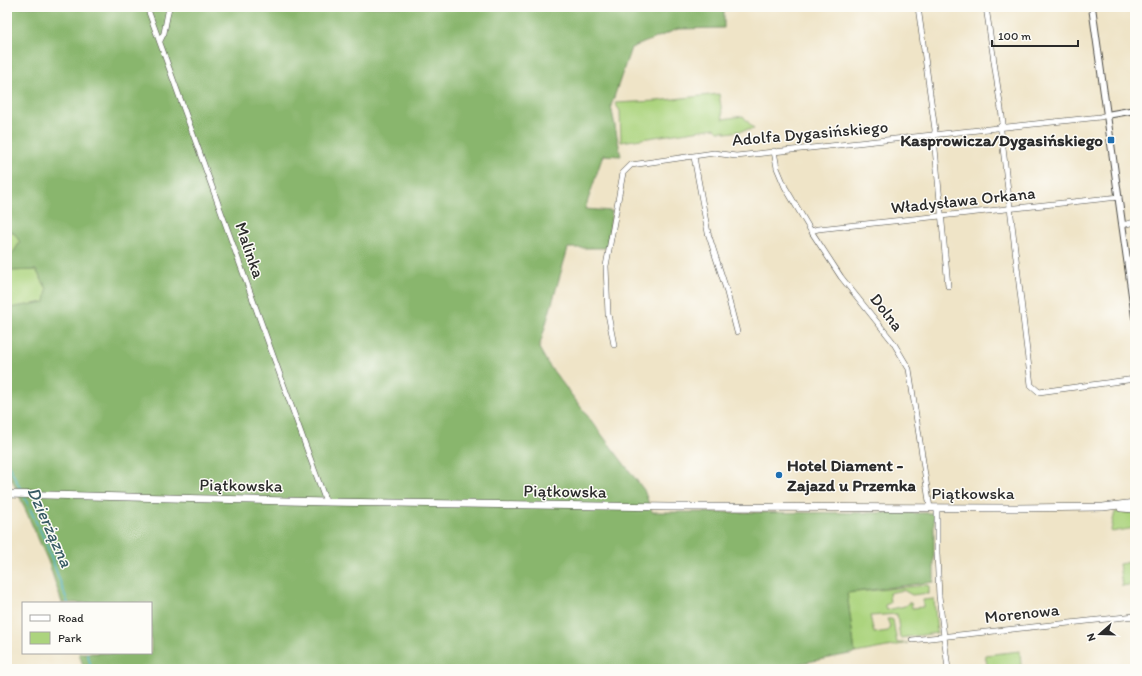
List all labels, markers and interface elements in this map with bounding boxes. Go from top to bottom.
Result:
scale bar [992,22,1078,48]
text: 100 m [998,29,1031,43]
street label: Adolfa Dygasińskiego [731,116,889,150]
place label: Kasprowicza/Dygasińskiego [900,130,1103,151]
marker: Kasprowicza/Dygasińskiego [1106,135,1116,145]
street label: Władysława Orkana [890,182,1036,218]
street label: Malinka [231,219,269,281]
street label: Dolna [866,289,908,335]
place label: Hotel Diament - Zajazd u Przemka [787,455,917,496]
marker: Hotel Diament - Zajazd u Przemka [774,470,784,480]
street label: Piątkowska [199,474,283,496]
street label: Piątkowska [523,480,607,502]
water label: Dzierżązna [22,483,78,571]
street label: Piątkowska [931,483,1015,503]
street label: Morenowa [984,599,1060,627]
legend [22,602,152,654]
text: Road [58,611,84,625]
north arrow [1080,614,1120,654]
text: Park [58,631,82,645]
text: N [1084,632,1098,643]

